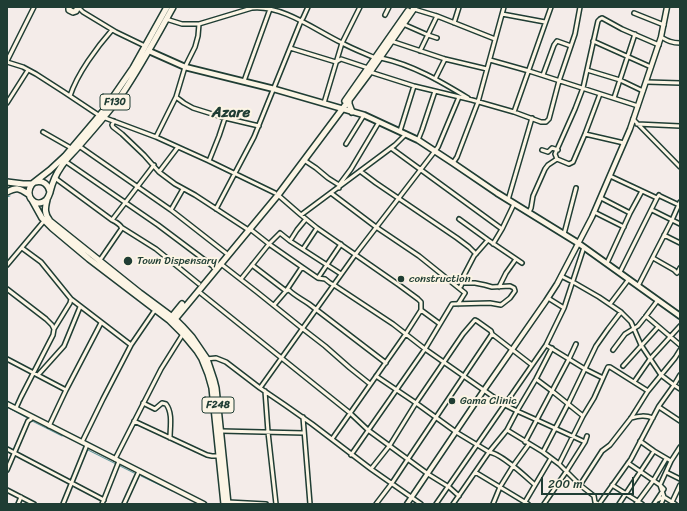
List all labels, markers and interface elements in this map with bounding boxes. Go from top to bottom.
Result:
road number: F130 [100,94,130,110]
district label: Azare [212,104,250,122]
place label: Town Dispensary [137,254,217,268]
marker: Town Dispensary [122,255,134,267]
place label: construction [409,272,471,286]
marker: construction [396,274,406,284]
place label: Gama Clinic [460,394,517,408]
marker: Gama Clinic [447,396,457,406]
road number: F248 [202,397,234,413]
scale bar [543,469,636,495]
text: 200 m [548,473,582,495]

